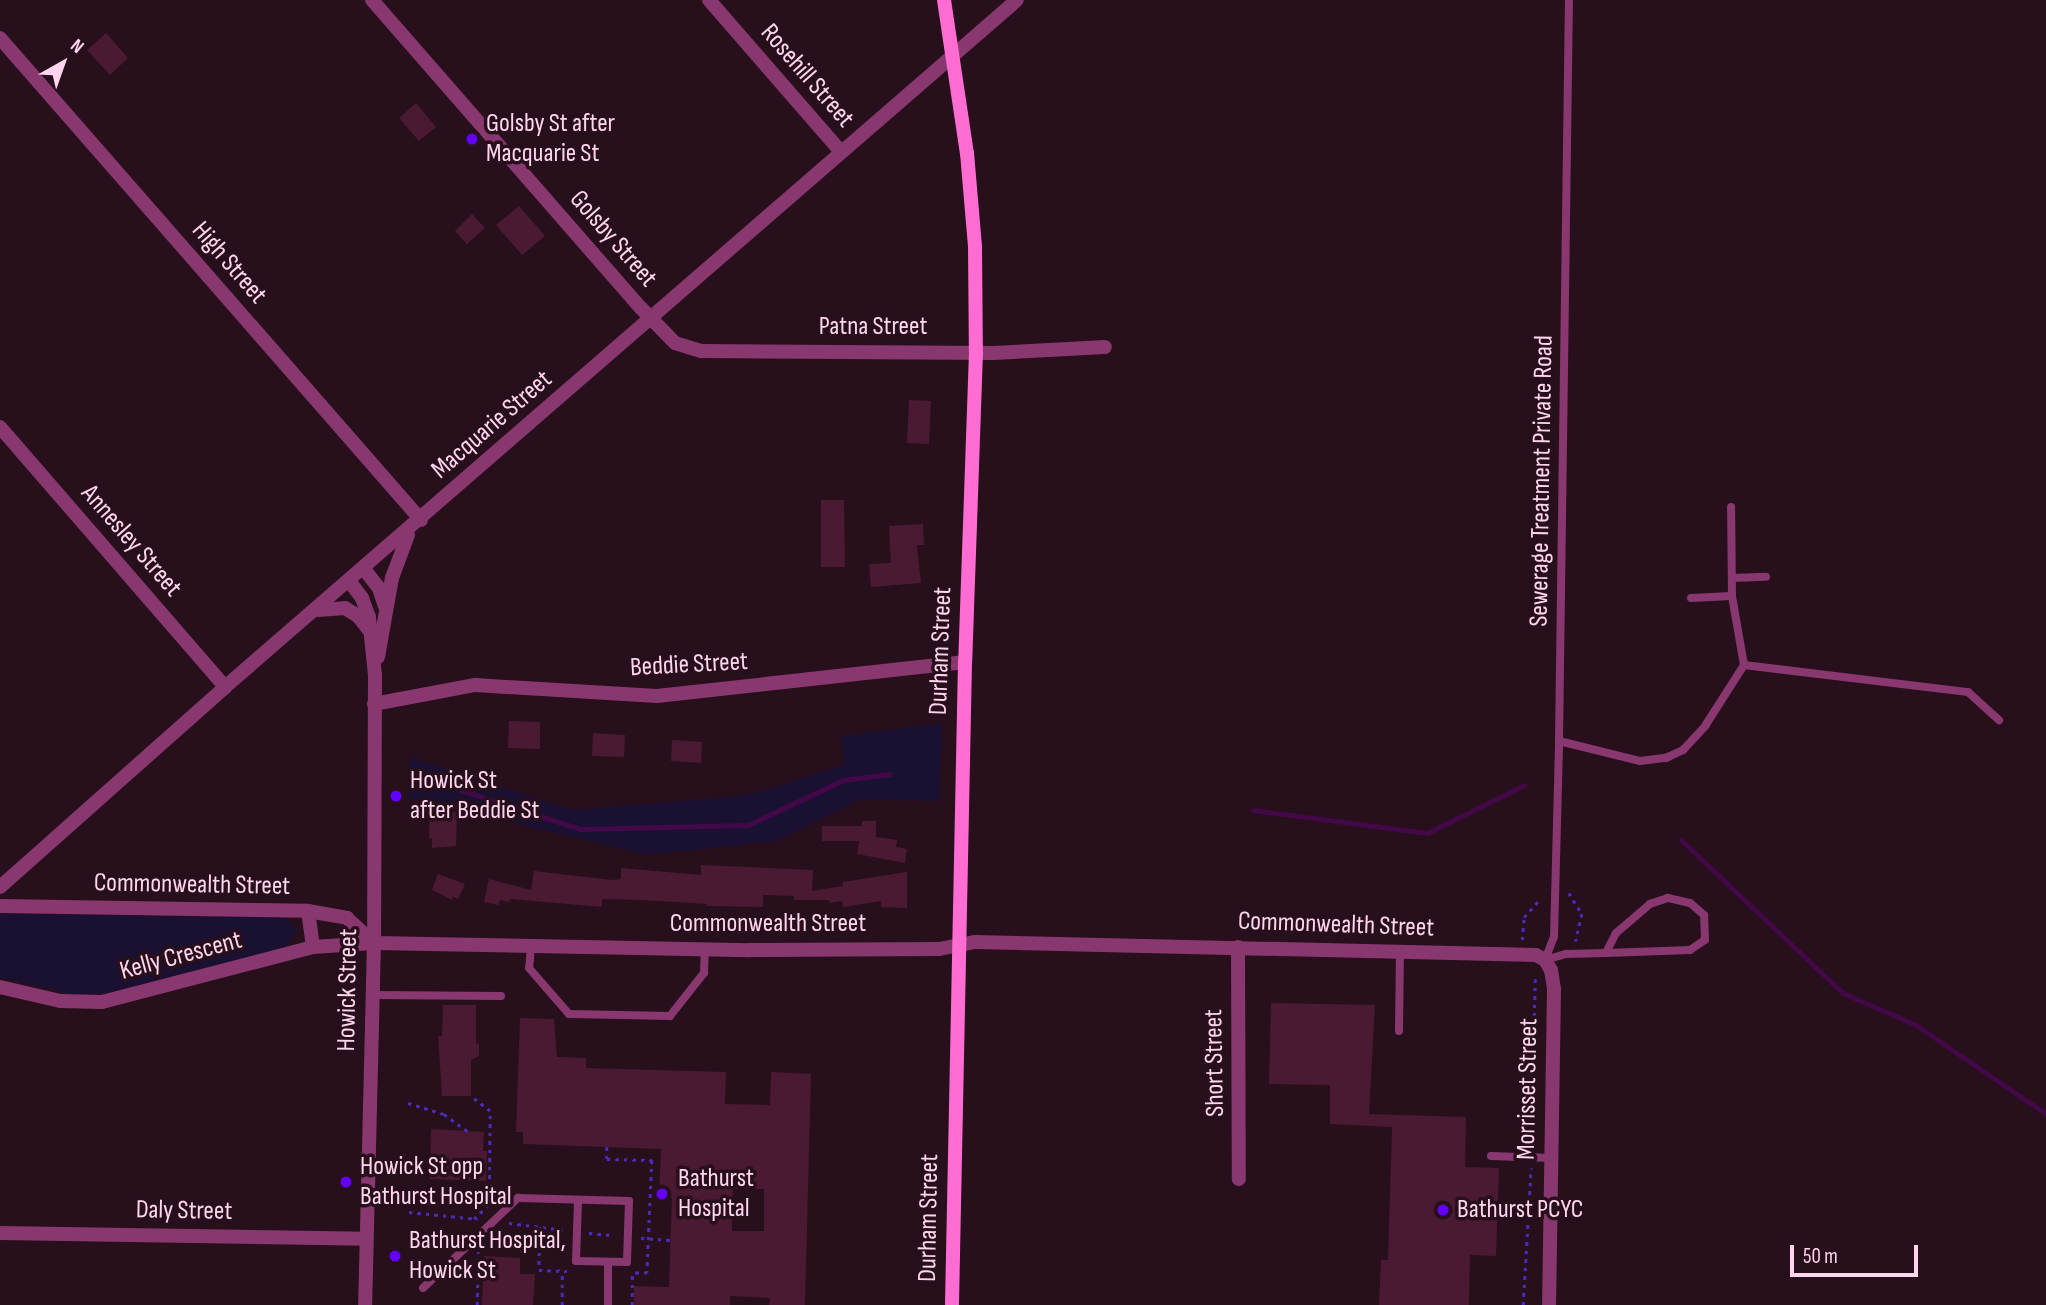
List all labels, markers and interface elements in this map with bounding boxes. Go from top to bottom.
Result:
street label: Rosehill Street [754,18,860,134]
north arrow [28,28,98,98]
text: N [66,34,88,59]
place label: Golsby St after Macquarie St [486,108,615,170]
marker: Golsby St after Macquarie St [464,131,480,147]
street label: Golsby Street [563,184,663,294]
street label: High Street [185,216,273,310]
street label: Patna Street [819,311,927,343]
street label: Sewerage Treatment Private Road [1524,335,1560,627]
street label: Macquarie Street [425,364,559,486]
street label: Annesley Street [74,479,188,603]
street label: Durham Street [923,587,959,715]
street label: Beddie Street [629,646,749,684]
place label: Howick St after Beddie St [410,765,539,826]
marker: Howick St after Beddie St [388,788,404,804]
street label: Commonwealth Street [94,868,290,902]
street label: Commonwealth Street [1237,906,1435,944]
street label: Commonwealth Street [670,908,866,940]
street label: Kelly Crescent [117,925,245,987]
street label: Howick Street [331,928,365,1052]
street label: Short Street [1198,1009,1232,1117]
street label: Morrisset Street [1511,1018,1545,1160]
place label: Howick St opp Bathurst Hospital [360,1151,512,1212]
street label: Durham Street [912,1154,946,1282]
place label: Bathurst Hospital [678,1163,754,1224]
marker: Howick St opp Bathurst Hospital [338,1174,354,1190]
marker: Bathurst Hospital [652,1184,672,1204]
place label: Bathurst PCYC [1457,1194,1583,1226]
street label: Daly Street [135,1195,233,1227]
marker: Bathurst PCYC [1435,1202,1451,1218]
place label: Bathurst Hospital, Howick St [409,1225,566,1286]
scale bar [1794,1232,1922,1276]
text: 50 m [1803,1244,1838,1269]
marker: Bathurst Hospital, Howick St [387,1248,403,1264]

